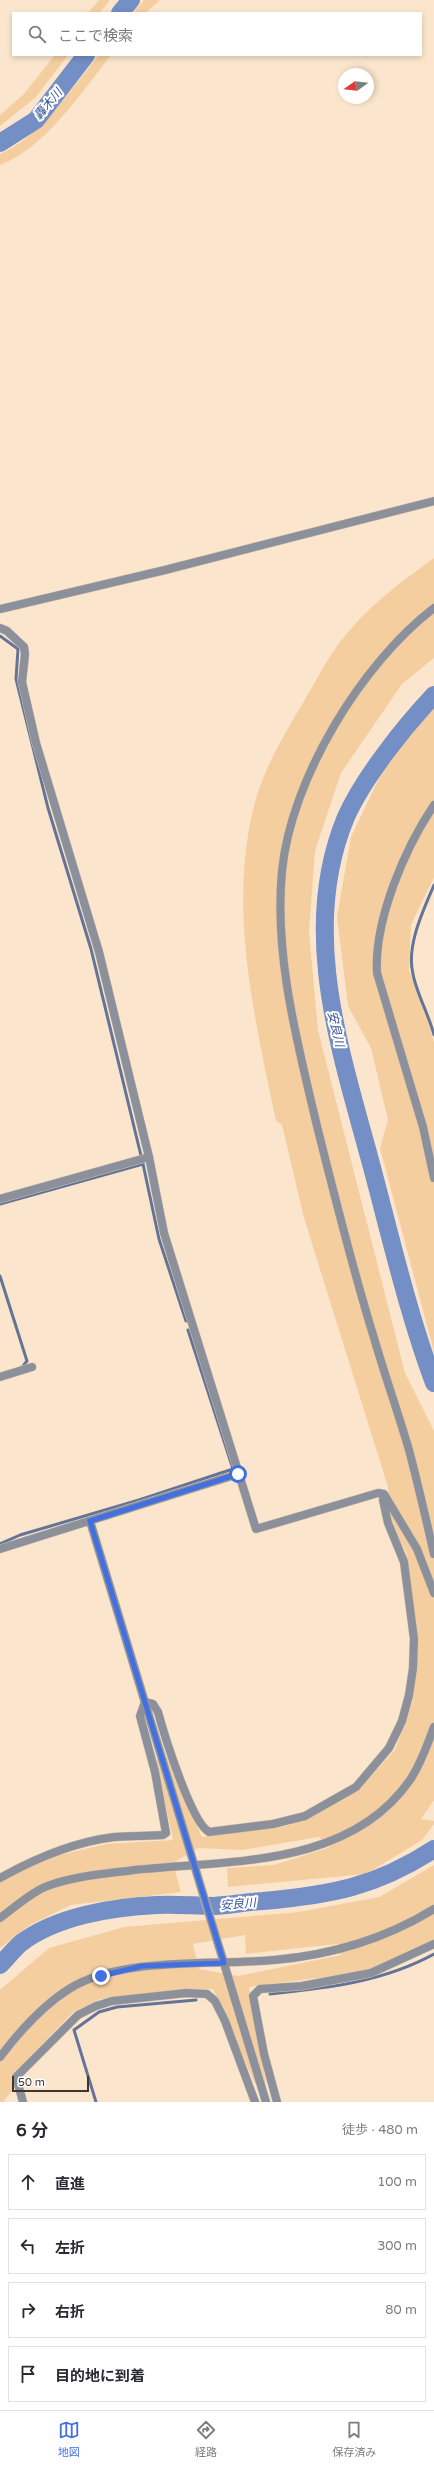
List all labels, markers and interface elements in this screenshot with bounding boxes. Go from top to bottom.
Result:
search box [12,12,422,56]
icon: search [26,23,48,45]
text: ここで検索 [58,27,133,45]
north arrow [338,68,374,104]
water label: 轟木川 [31,84,66,122]
water label: 安良川 [325,1010,347,1050]
route start [229,1465,247,1483]
water label: 安良川 [219,1895,259,1913]
route end [92,1967,110,1985]
scale bar [12,2074,89,2093]
text: 50 m [18,2076,45,2089]
text: 6 分 [16,2120,48,2141]
text: 徒歩 · 480 m [342,2122,418,2138]
icon: ahead [17,2171,39,2193]
text: 100 m [377,2174,417,2190]
text: 直進 [55,2175,85,2193]
icon: left [17,2235,39,2257]
text: 300 m [377,2238,417,2254]
text: 左折 [55,2239,85,2257]
icon: right [17,2299,39,2321]
text: 80 m [385,2302,417,2318]
text: 右折 [55,2303,85,2321]
icon: arrive [17,2363,39,2385]
text: 目的地に到着 [55,2367,145,2385]
tab: 地図 [58,2419,80,2459]
tab: 経路 [195,2419,217,2459]
tab: 保存済み [332,2419,376,2459]

